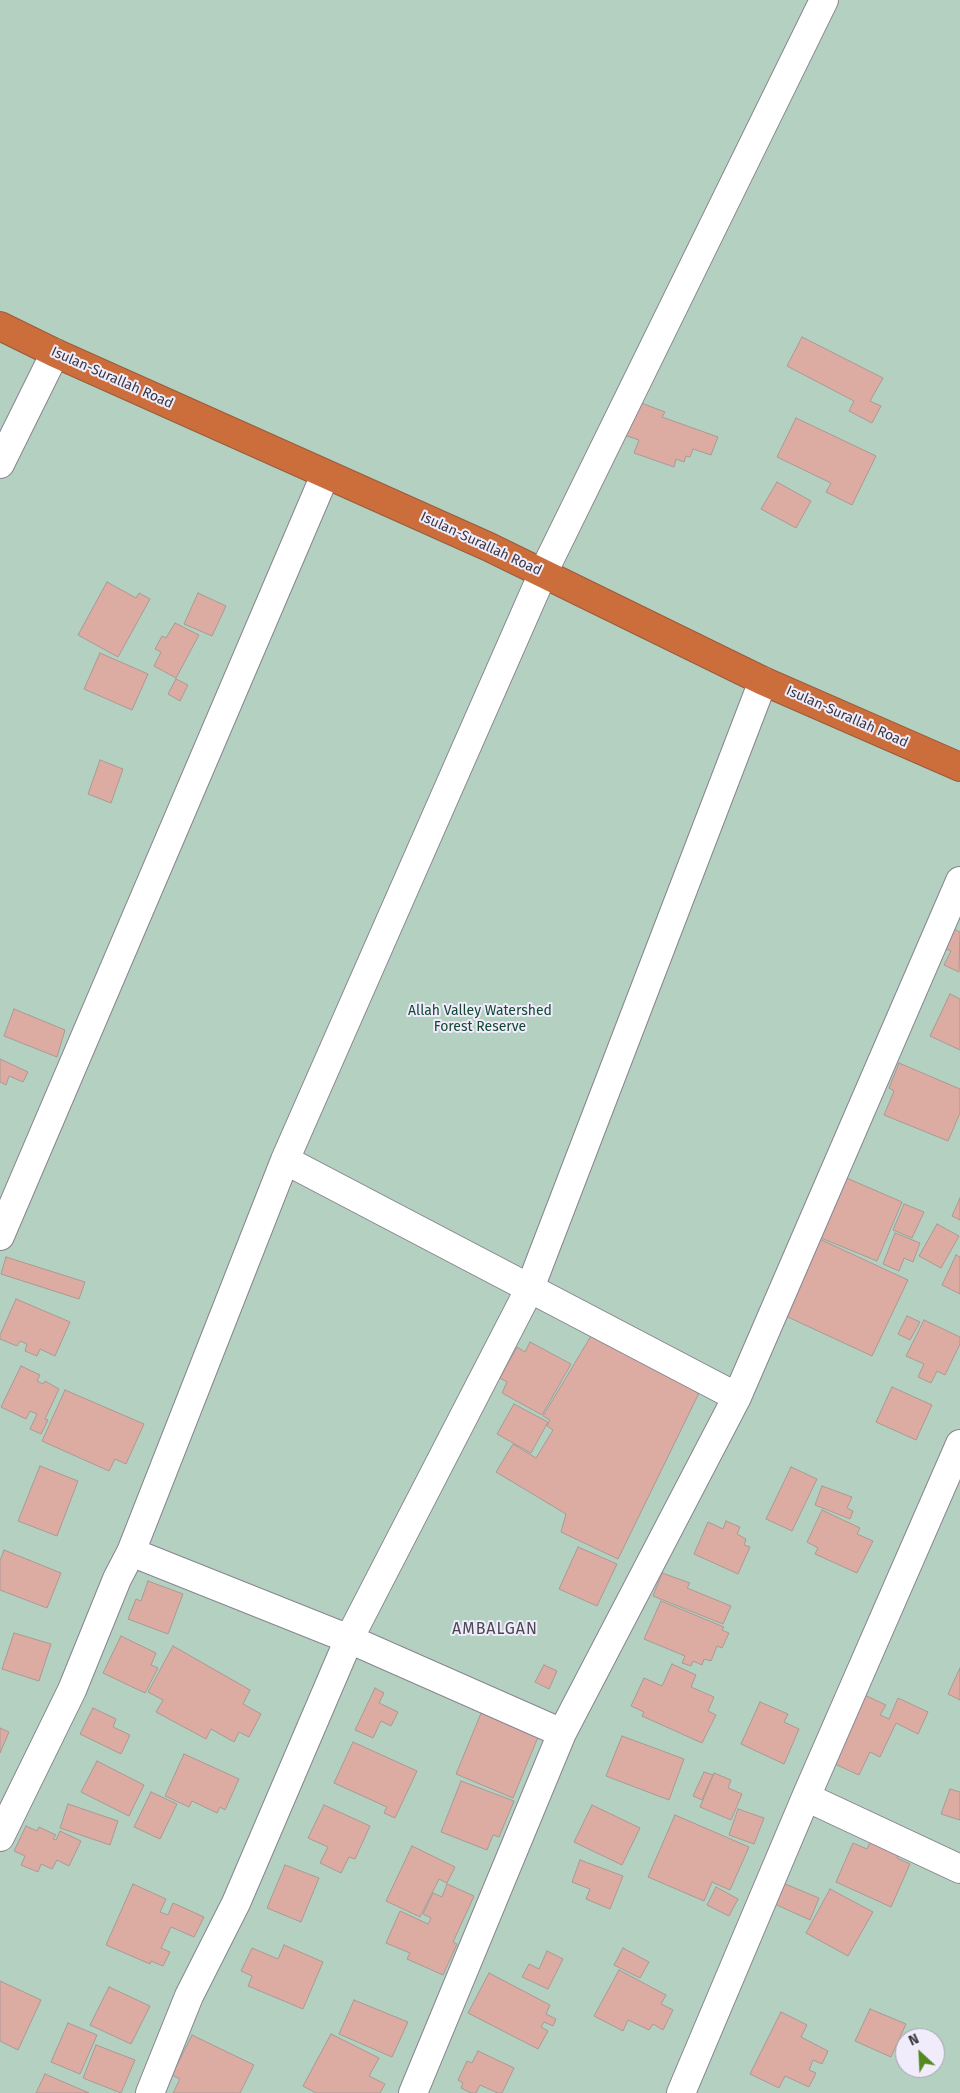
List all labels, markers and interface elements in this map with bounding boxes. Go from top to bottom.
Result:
street label: Isulan-Surallah Road [48,344,176,412]
street label: Isulan-Surallah Road [418,509,544,579]
street label: Isulan-Surallah Road [783,683,911,751]
park label: Allah Valley Watershed Forest Reserve [408,1003,552,1036]
district label: AMBALGAN [451,1620,539,1640]
north arrow [895,2028,945,2078]
text: N [906,2030,922,2050]

